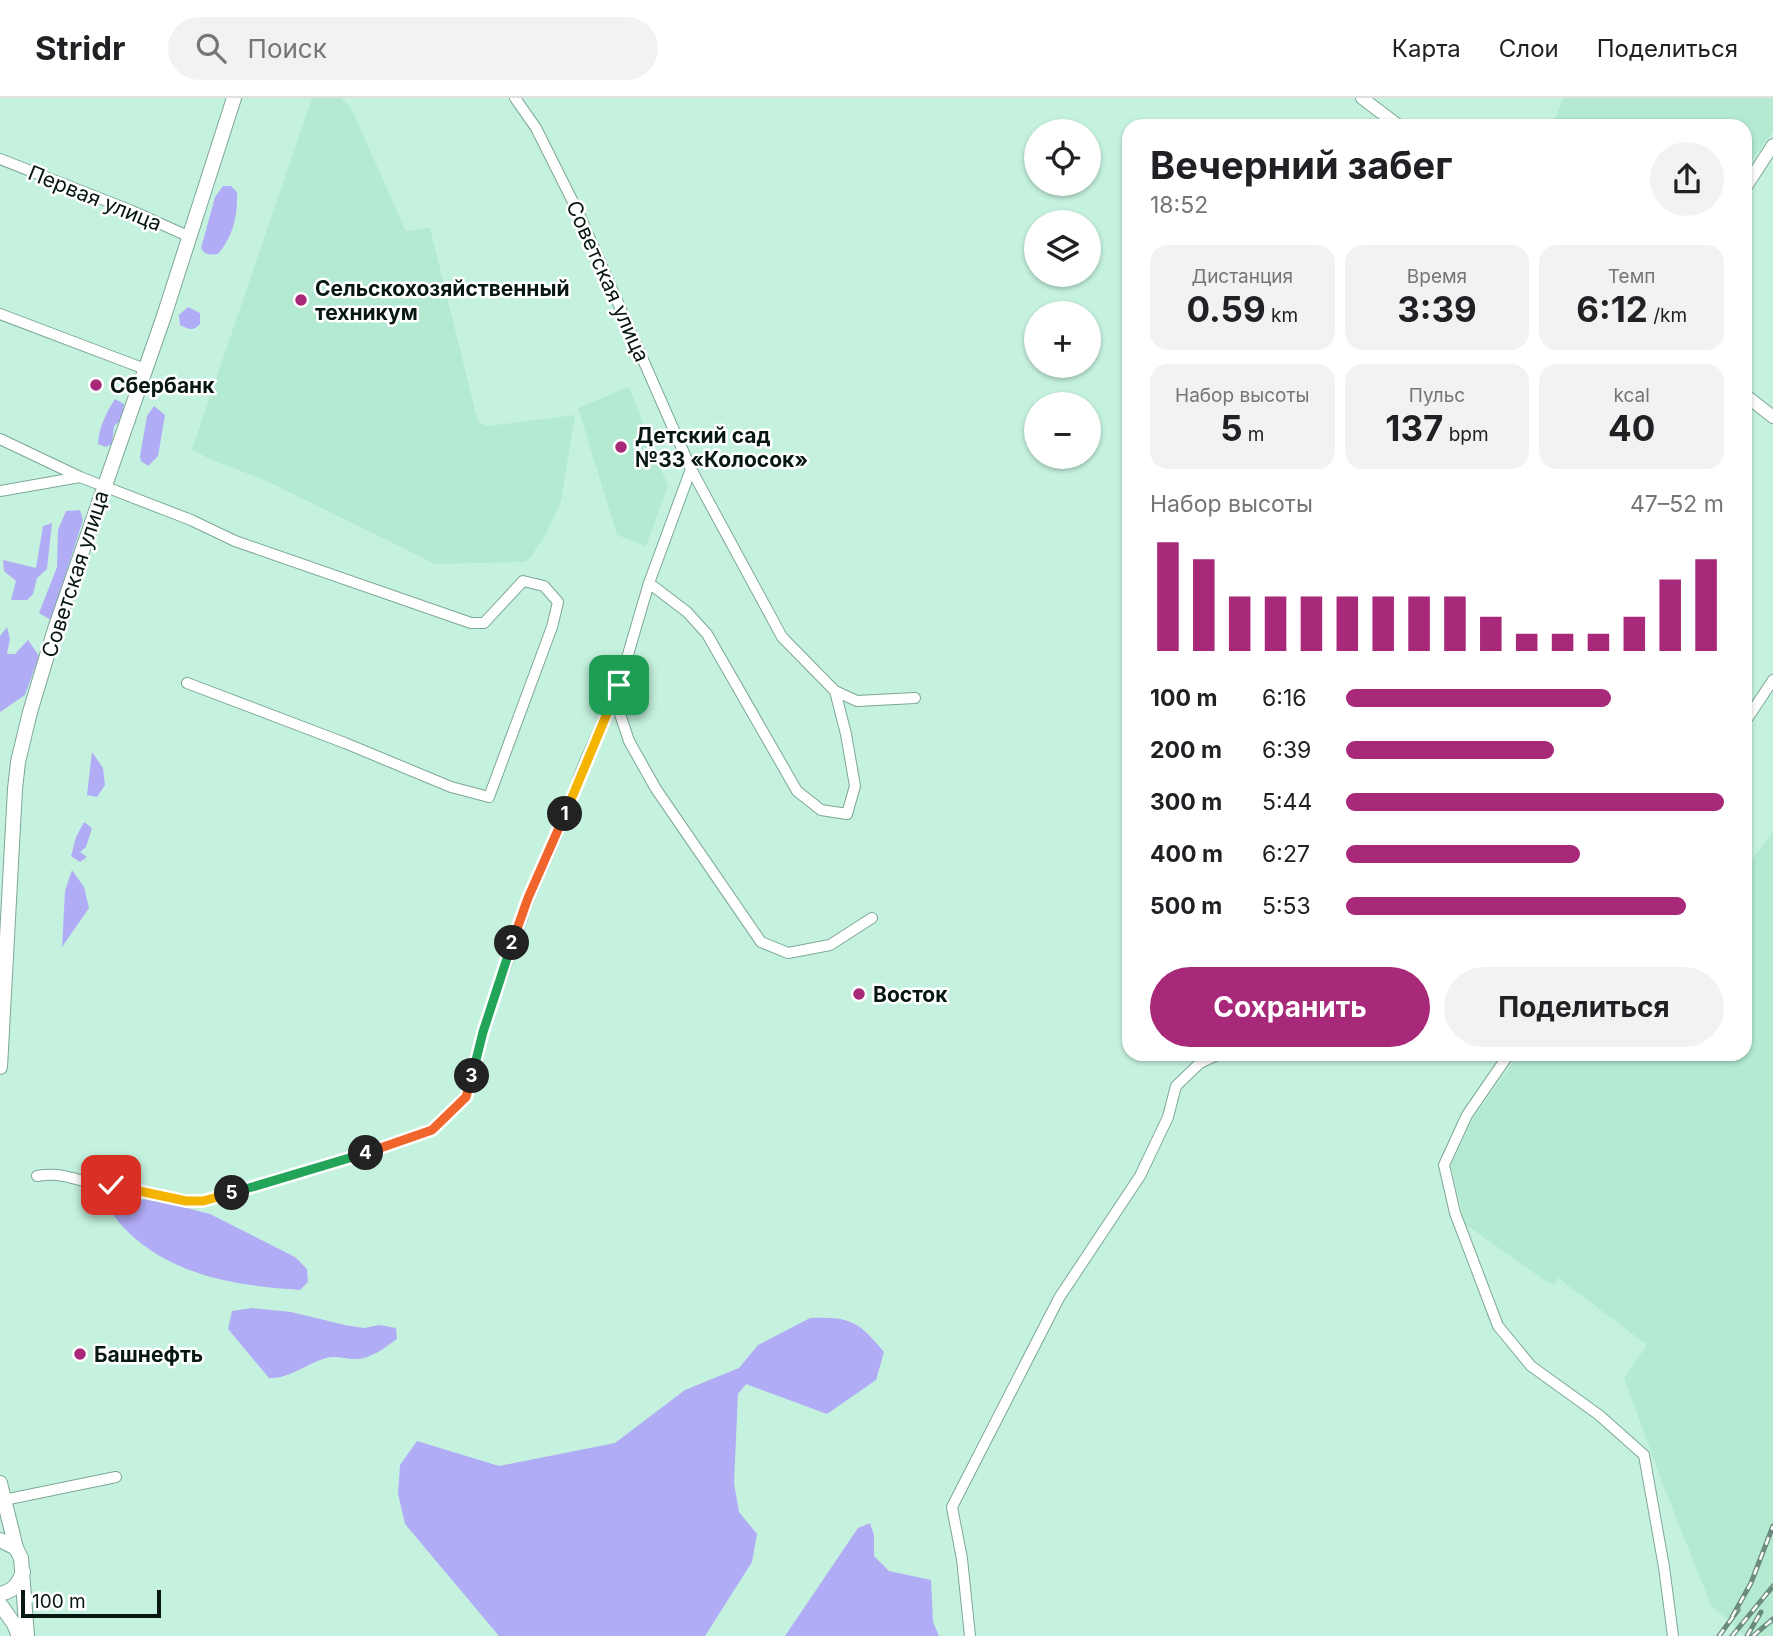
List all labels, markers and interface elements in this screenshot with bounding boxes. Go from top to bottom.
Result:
search box [168,17,658,80]
text: Stridr [35,28,126,68]
icon: search [192,29,230,67]
text: Поиск [248,33,327,64]
text: Карта [1392,34,1461,63]
text: Слои [1499,34,1559,63]
text: Поделиться [1597,34,1738,63]
map controls [1024,119,1101,469]
button: locate [1024,119,1101,196]
text: Вечерний забег [1150,142,1452,188]
button: share [1650,142,1724,216]
street label: Первая улица [25,160,165,236]
text: 18:52 [1150,191,1208,219]
street label: Советская улица [561,196,655,366]
button: layers [1024,210,1101,287]
text: Дистанция [1192,265,1293,288]
text: Время [1407,265,1467,288]
text: Темп [1608,265,1656,288]
place label: Сельскохозяйственный техникум [315,276,569,325]
text: 0.59 [1187,288,1266,330]
text: 3:39 [1397,288,1477,330]
text: 6:12 [1576,288,1648,330]
marker: Сельскохозяйственный техникум [293,292,309,308]
button: + [1024,301,1101,378]
text: km [1266,304,1298,327]
text: /km [1648,304,1687,327]
place label: Сбербанк [110,373,215,398]
marker: Сбербанк [88,377,104,393]
text: Набор высоты [1175,384,1310,407]
text: Пульс [1409,384,1465,407]
text: kcal [1614,384,1650,407]
button: − [1024,392,1101,469]
text: 5 [1220,407,1243,449]
text: 137 [1385,407,1443,449]
text: 40 [1608,407,1655,449]
place label: Детский сад №33 «Колосок» [635,423,808,472]
text: m [1243,423,1265,446]
text: bpm [1443,423,1489,446]
marker: Детский сад №33 «Колосок» [613,439,629,455]
street label: Советская улица [36,487,114,661]
text: Набор высоты [1150,490,1313,518]
text: 47–52 m [1630,490,1724,518]
pin [589,655,649,715]
icon: arrive [600,666,638,704]
text: 100 m [1150,684,1217,712]
text: 6:16 [1262,684,1307,712]
text: 200 m [1150,736,1222,764]
text: 6:39 [1262,736,1311,764]
text: 300 m [1150,788,1222,816]
text: 5:44 [1262,788,1312,816]
pin: 1 [548,796,582,832]
text: 1 [560,802,569,825]
text: 400 m [1150,840,1223,868]
text: 6:27 [1262,840,1310,868]
text: 500 m [1150,892,1222,920]
text: 5:53 [1262,892,1311,920]
pin: 2 [494,926,530,960]
text: 2 [506,931,517,954]
button: Сохранить [1150,967,1430,1047]
button: Поделиться [1444,967,1724,1047]
place label: Восток [873,982,948,1007]
marker: Восток [851,986,867,1002]
pin: 3 [454,1058,490,1094]
text: 3 [465,1064,478,1087]
pin: 4 [348,1136,384,1170]
text: 4 [359,1141,372,1164]
pin [81,1155,141,1215]
icon: check [92,1166,130,1204]
pin: 5 [215,1176,250,1210]
text: 5 [225,1181,238,1204]
place label: Башнефть [94,1342,203,1367]
marker: Башнефть [72,1346,88,1362]
scale bar [21,1587,161,1619]
text: 100 m [32,1590,86,1613]

